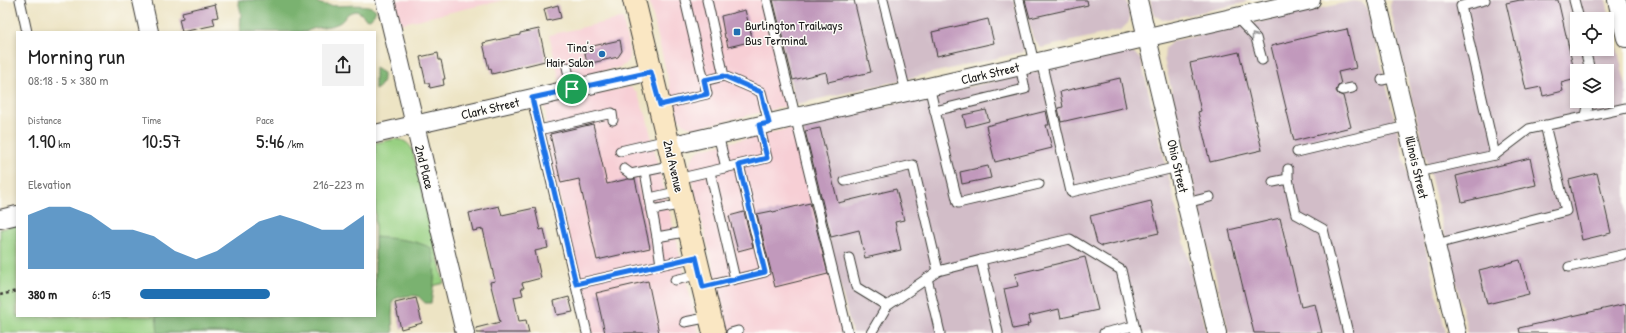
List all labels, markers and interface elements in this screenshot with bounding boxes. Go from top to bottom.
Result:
map controls [1570,12,1614,108]
button: locate [1570,12,1614,56]
place label: Burlington Trailways Bus Terminal [745,16,843,49]
marker: Burlington Trailways Bus Terminal [732,27,742,37]
one-way arrow [1251,33,1258,41]
place label: Tina's Hair Salon [546,38,594,71]
text: Morning run [28,41,125,71]
button: share [322,44,364,86]
marker: Tina's Hair Salon [597,49,607,59]
street label: Clark Street [959,57,1021,88]
button: layers [1570,64,1614,108]
text: 08:18 · 5 × 380 m [28,71,108,89]
pin [555,72,589,106]
icon: arrive [561,78,583,100]
street label: Clark Street [459,92,521,123]
text: Distance [28,113,62,127]
text: Time [142,113,161,127]
text: Pace [256,113,274,127]
text: 1.90 [28,127,56,154]
text: 10:57 [142,127,181,154]
text: 5:46 [256,127,285,154]
street label: Illinois Street [1401,134,1433,201]
text: km [56,137,70,151]
text: /km [285,137,304,151]
street label: 2nd Avenue [659,138,689,194]
street label: Ohio Street [1163,138,1193,195]
street label: 2nd Place [411,143,439,191]
text: Elevation [28,175,71,193]
text: 216–223 m [313,175,364,193]
text: 380 m [28,285,57,303]
text: 6:15 [92,285,110,303]

